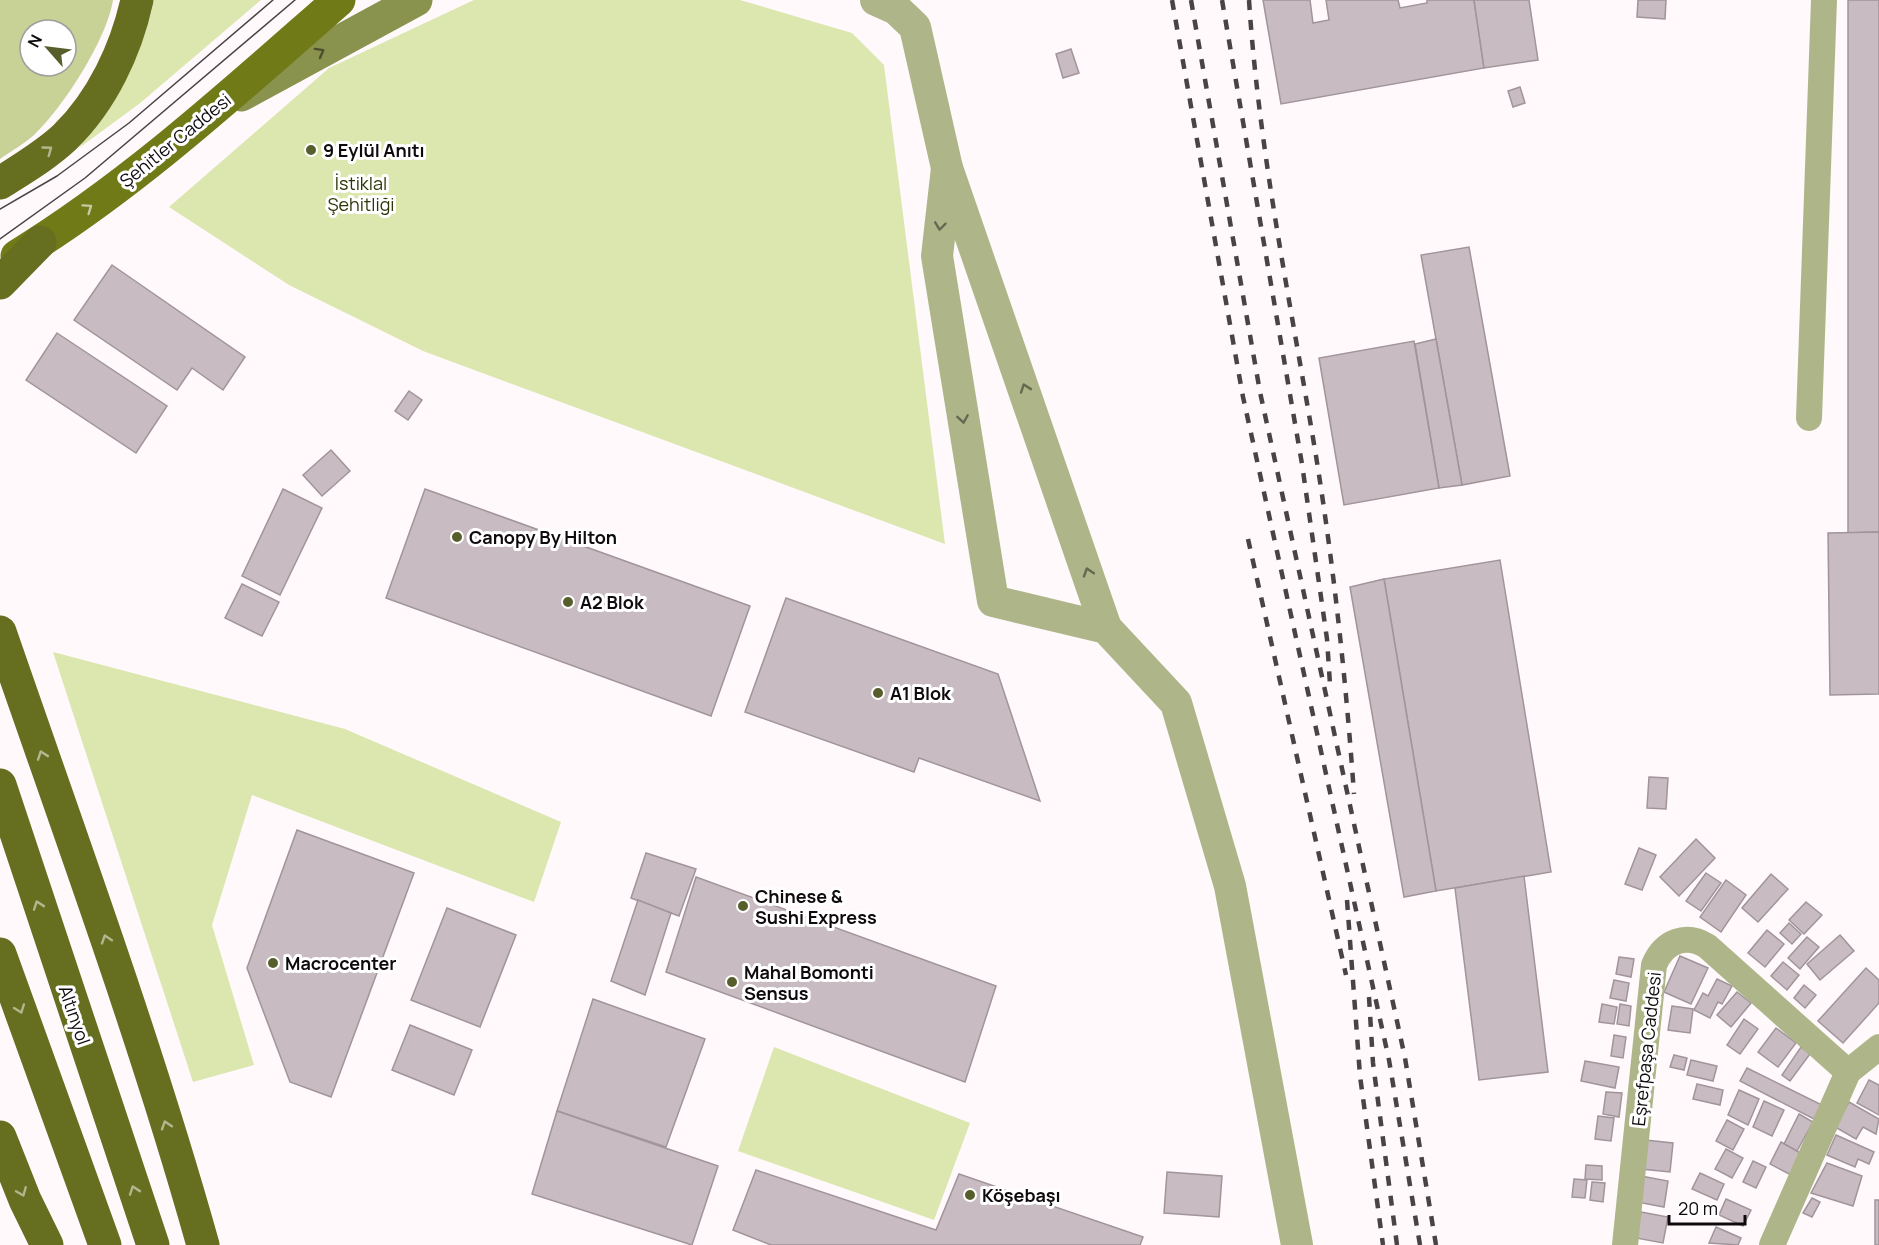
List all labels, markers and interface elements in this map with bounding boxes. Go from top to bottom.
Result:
north arrow [18,18,78,78]
text: N [22,31,47,51]
one-way arrow [314,48,324,59]
street label: Şehitler Caddesi [114,88,236,192]
place label: 9 Eylül Anıtı [323,138,425,162]
marker: 9 Eylül Anıtı [304,143,318,157]
one-way arrow [42,146,53,157]
park label: İstiklal Şehitliği [328,171,395,216]
one-way arrow [81,204,92,215]
one-way arrow [935,221,947,231]
one-way arrow [1019,383,1032,394]
one-way arrow [957,414,969,423]
place label: Canopy By Hilton [469,525,617,549]
marker: Canopy By Hilton [450,530,464,544]
one-way arrow [1083,567,1095,578]
place label: A2 Blok [580,590,645,614]
marker: A2 Blok [561,595,575,609]
place label: A1 Blok [890,681,952,705]
marker: A1 Blok [871,686,885,700]
one-way arrow [37,750,50,761]
place label: Chinese & Sushi Express [755,884,877,929]
marker: Chinese & Sushi Express [736,899,750,913]
one-way arrow [33,900,46,911]
one-way arrow [100,934,113,945]
place label: Macrocenter [285,951,396,975]
marker: Macrocenter [266,956,280,970]
place label: Mahal Bomonti Sensus [744,960,874,1005]
street label: Eşrefpaşa Caddesi [1626,971,1666,1127]
marker: Mahal Bomonti Sensus [725,975,739,989]
street label: Altınyol [54,982,96,1048]
one-way arrow [12,1004,25,1014]
one-way arrow [161,1120,174,1131]
place label: Köşebaşı [982,1183,1061,1207]
one-way arrow [15,1185,27,1196]
one-way arrow [129,1185,141,1195]
marker: Köşebaşı [963,1188,977,1202]
scale bar [1669,1188,1746,1226]
text: 20 m [1678,1196,1718,1220]

